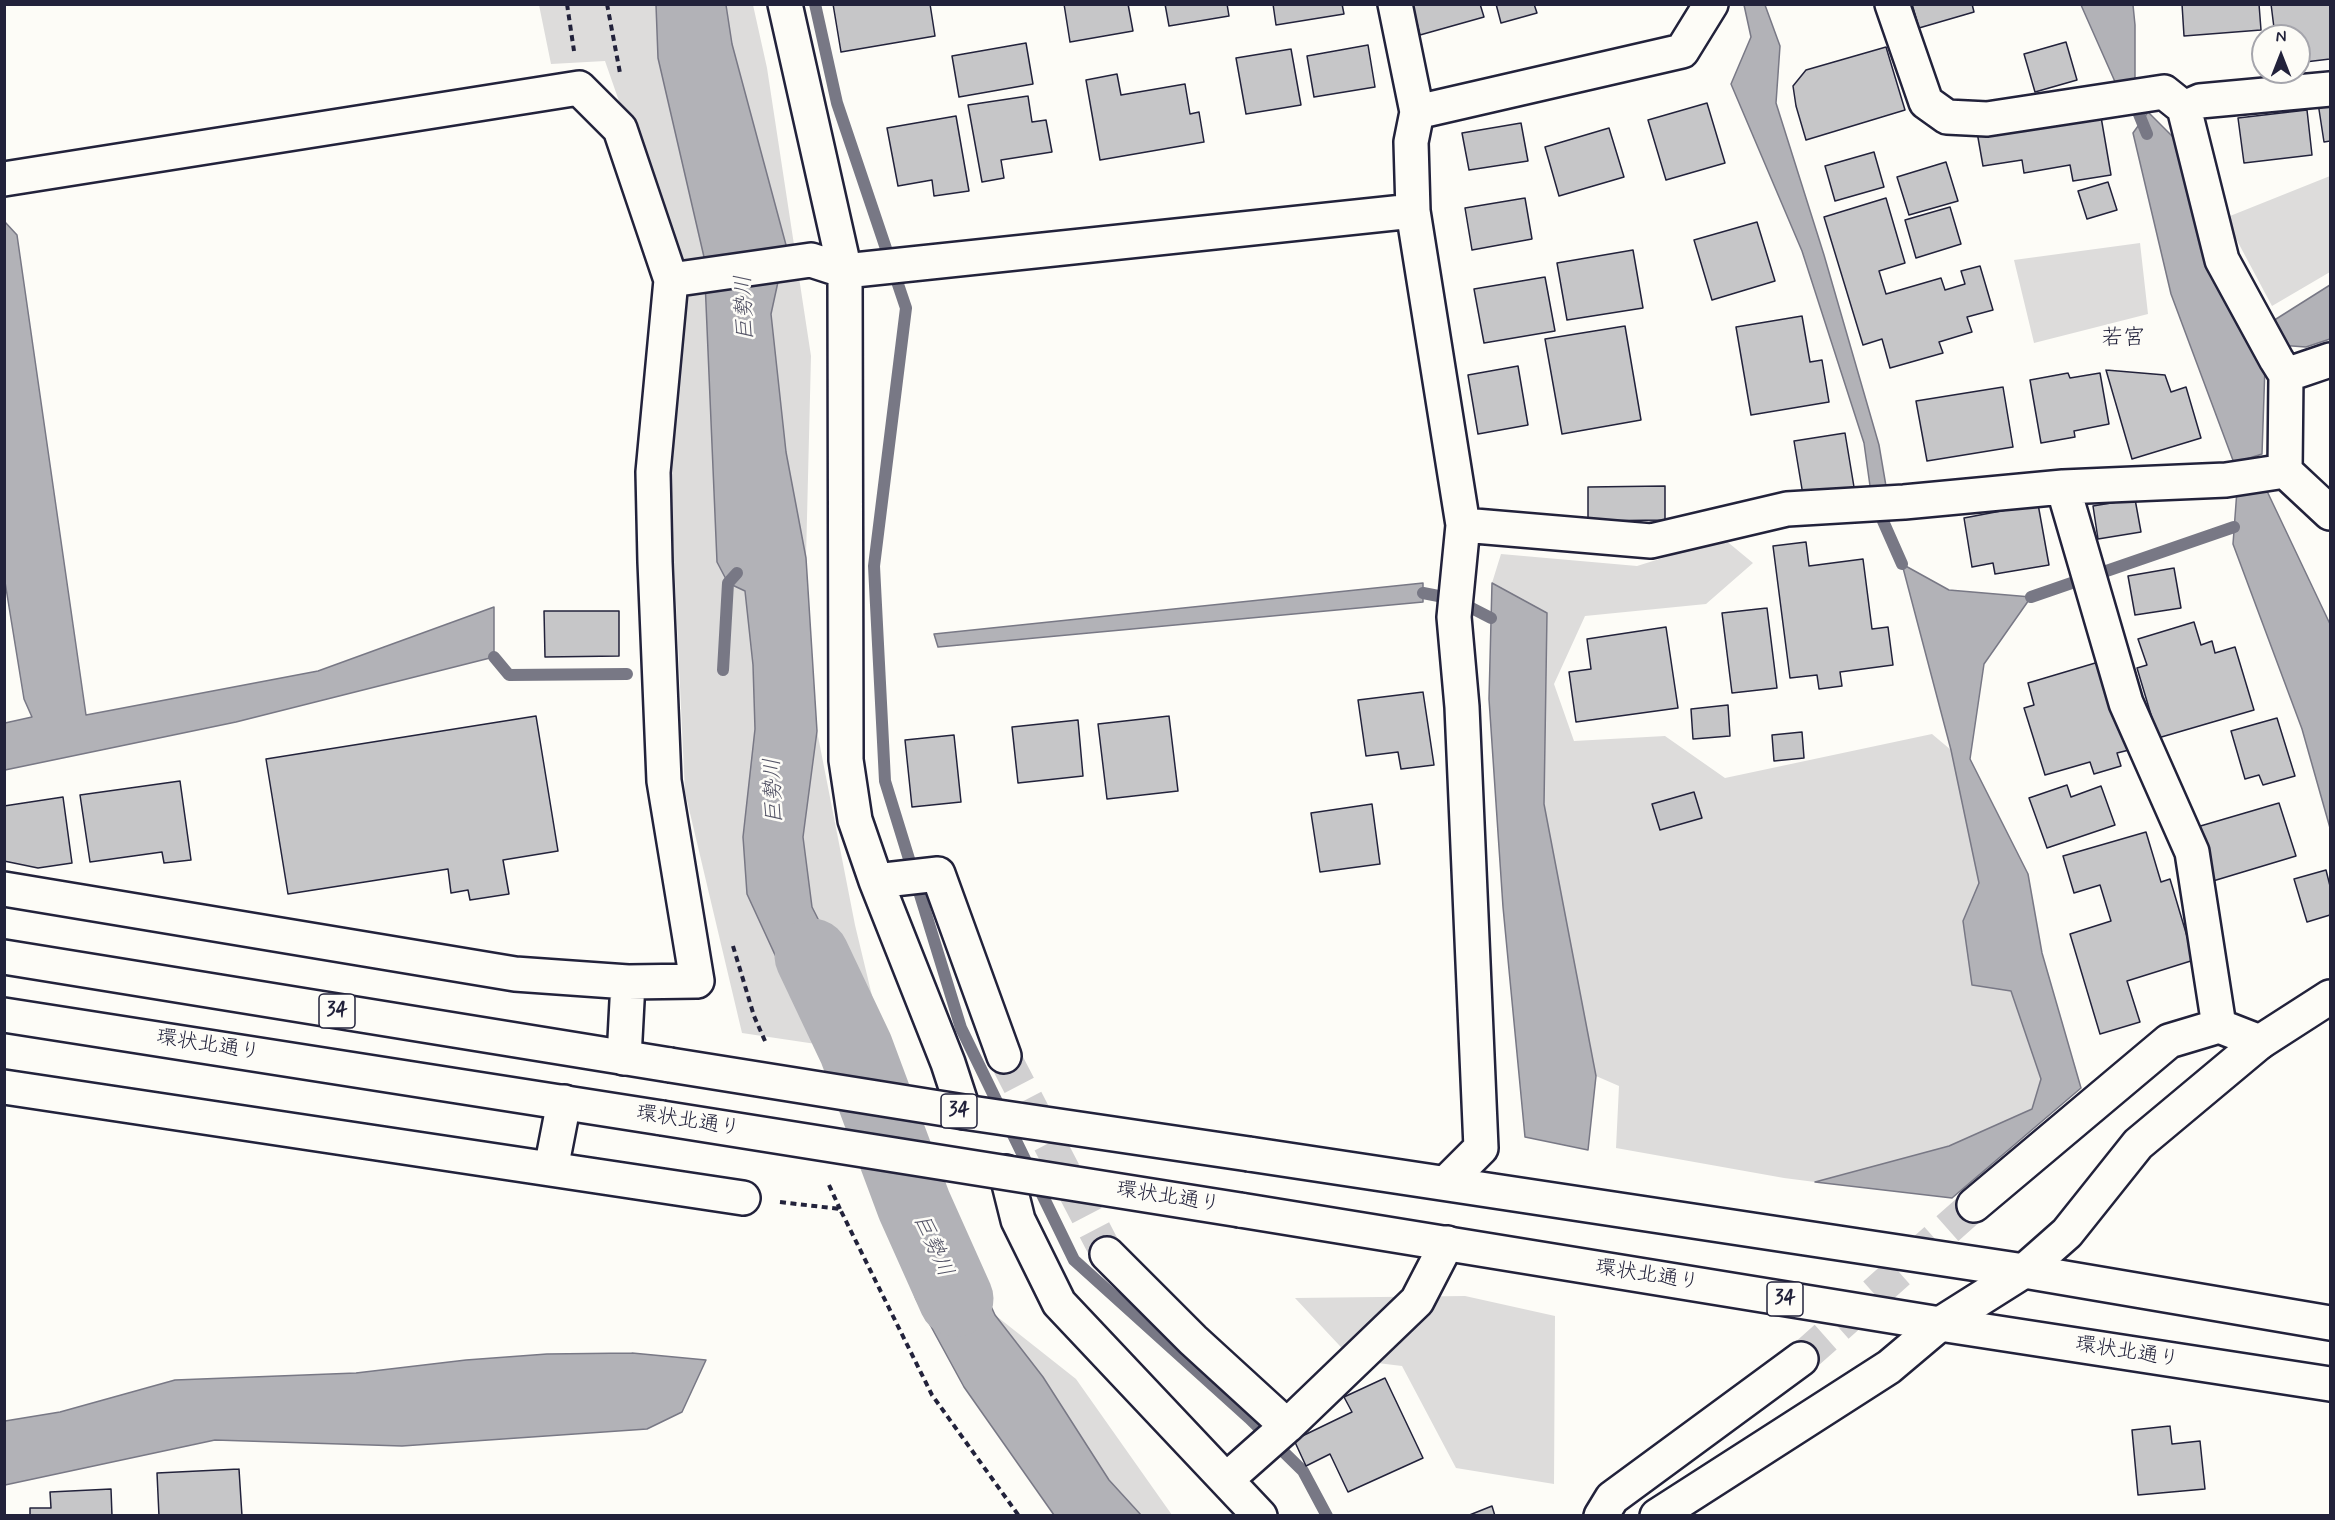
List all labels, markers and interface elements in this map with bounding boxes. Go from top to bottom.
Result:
north arrow [2251,24,2311,84]
text: N [2276,27,2286,48]
water label: 巨勢川 [732,275,760,341]
district label: 若宮 [2101,326,2145,352]
water label: 巨勢川 [761,758,789,824]
road number: 34 [319,994,355,1028]
street label: 環状北通り [154,1025,262,1067]
road number: 34 [941,1094,977,1128]
street label: 環状北通り [634,1101,742,1143]
street label: 環状北通り [1114,1177,1222,1219]
water label: 巨勢川 [907,1210,957,1282]
street label: 環状北通り [1593,1255,1701,1297]
road number: 34 [1767,1282,1803,1316]
street label: 環状北通り [2073,1332,2181,1374]

